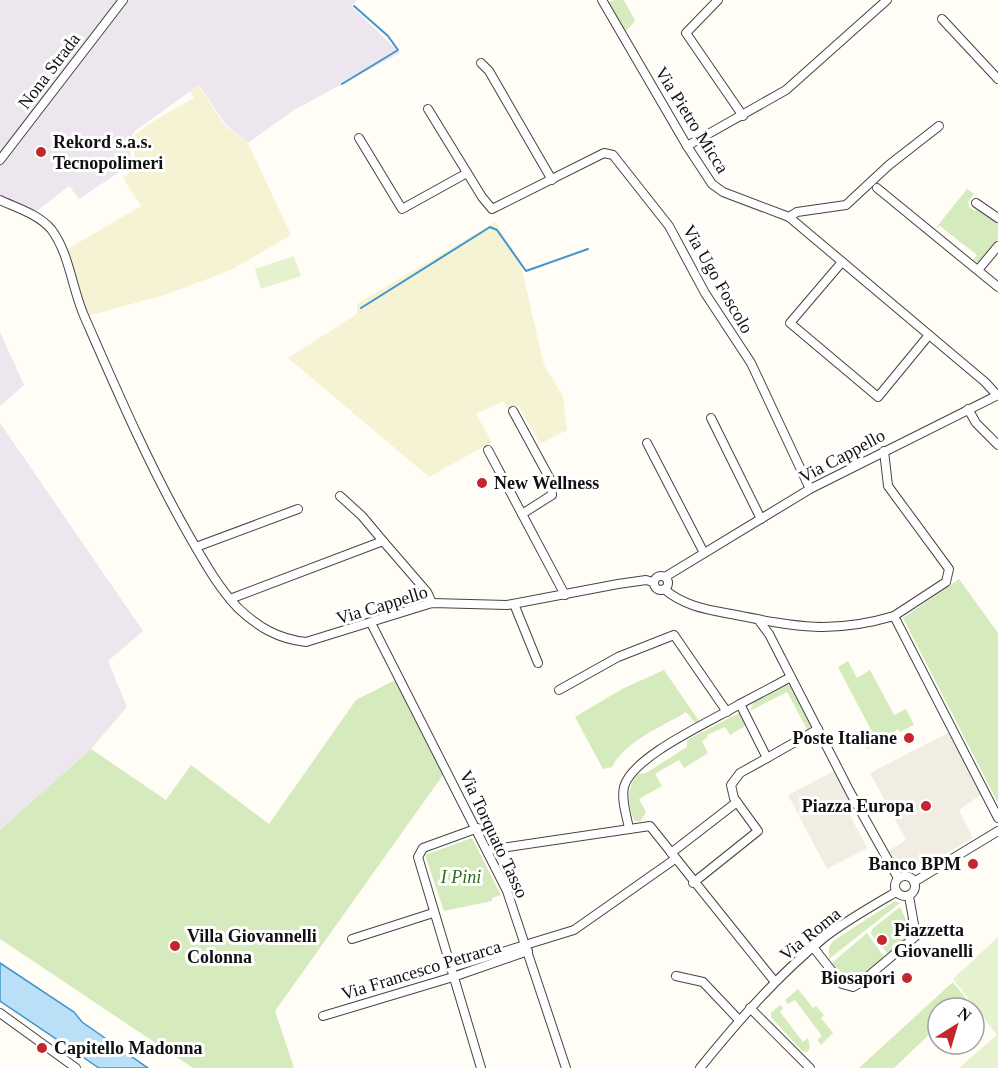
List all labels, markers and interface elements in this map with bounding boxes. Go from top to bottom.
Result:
street label: Nona Strada [14,29,84,113]
street label: Via Pietro Micca [651,63,733,177]
place label: Rekord s.a.s. Tecnopolimeri [53,132,163,173]
marker: Rekord s.a.s. Tecnopolimeri [34,145,48,159]
street label: Via Ugo Foscolo [679,221,757,337]
street label: Via Cappello [796,425,888,487]
place label: New Wellness [494,473,599,493]
marker: New Wellness [475,476,489,490]
street label: Via Cappello [334,582,430,628]
place label: Poste Italiane [793,728,897,748]
marker: Poste Italiane [902,731,916,745]
street label: Via Torquato Tasso [456,767,532,901]
place label: Piazza Europa [802,796,914,816]
marker: Piazza Europa [919,799,933,813]
place label: Banco BPM [869,854,961,874]
marker: Banco BPM [966,857,980,871]
park label: I Pini [440,867,481,887]
street label: Via Roma [776,903,844,965]
place label: Piazzetta Giovanelli [894,920,973,961]
place label: Villa Giovannelli Colonna [187,926,317,967]
marker: Piazzetta Giovanelli [875,933,889,947]
street label: Via Francesco Petrarca [339,936,503,1004]
marker: Villa Giovannelli Colonna [168,939,182,953]
place label: Biosapori [821,968,895,988]
marker: Biosapori [900,971,914,985]
north arrow [926,996,986,1056]
text: N [955,1004,975,1025]
place label: Capitello Madonna [54,1038,203,1058]
marker: Capitello Madonna [35,1041,49,1055]

